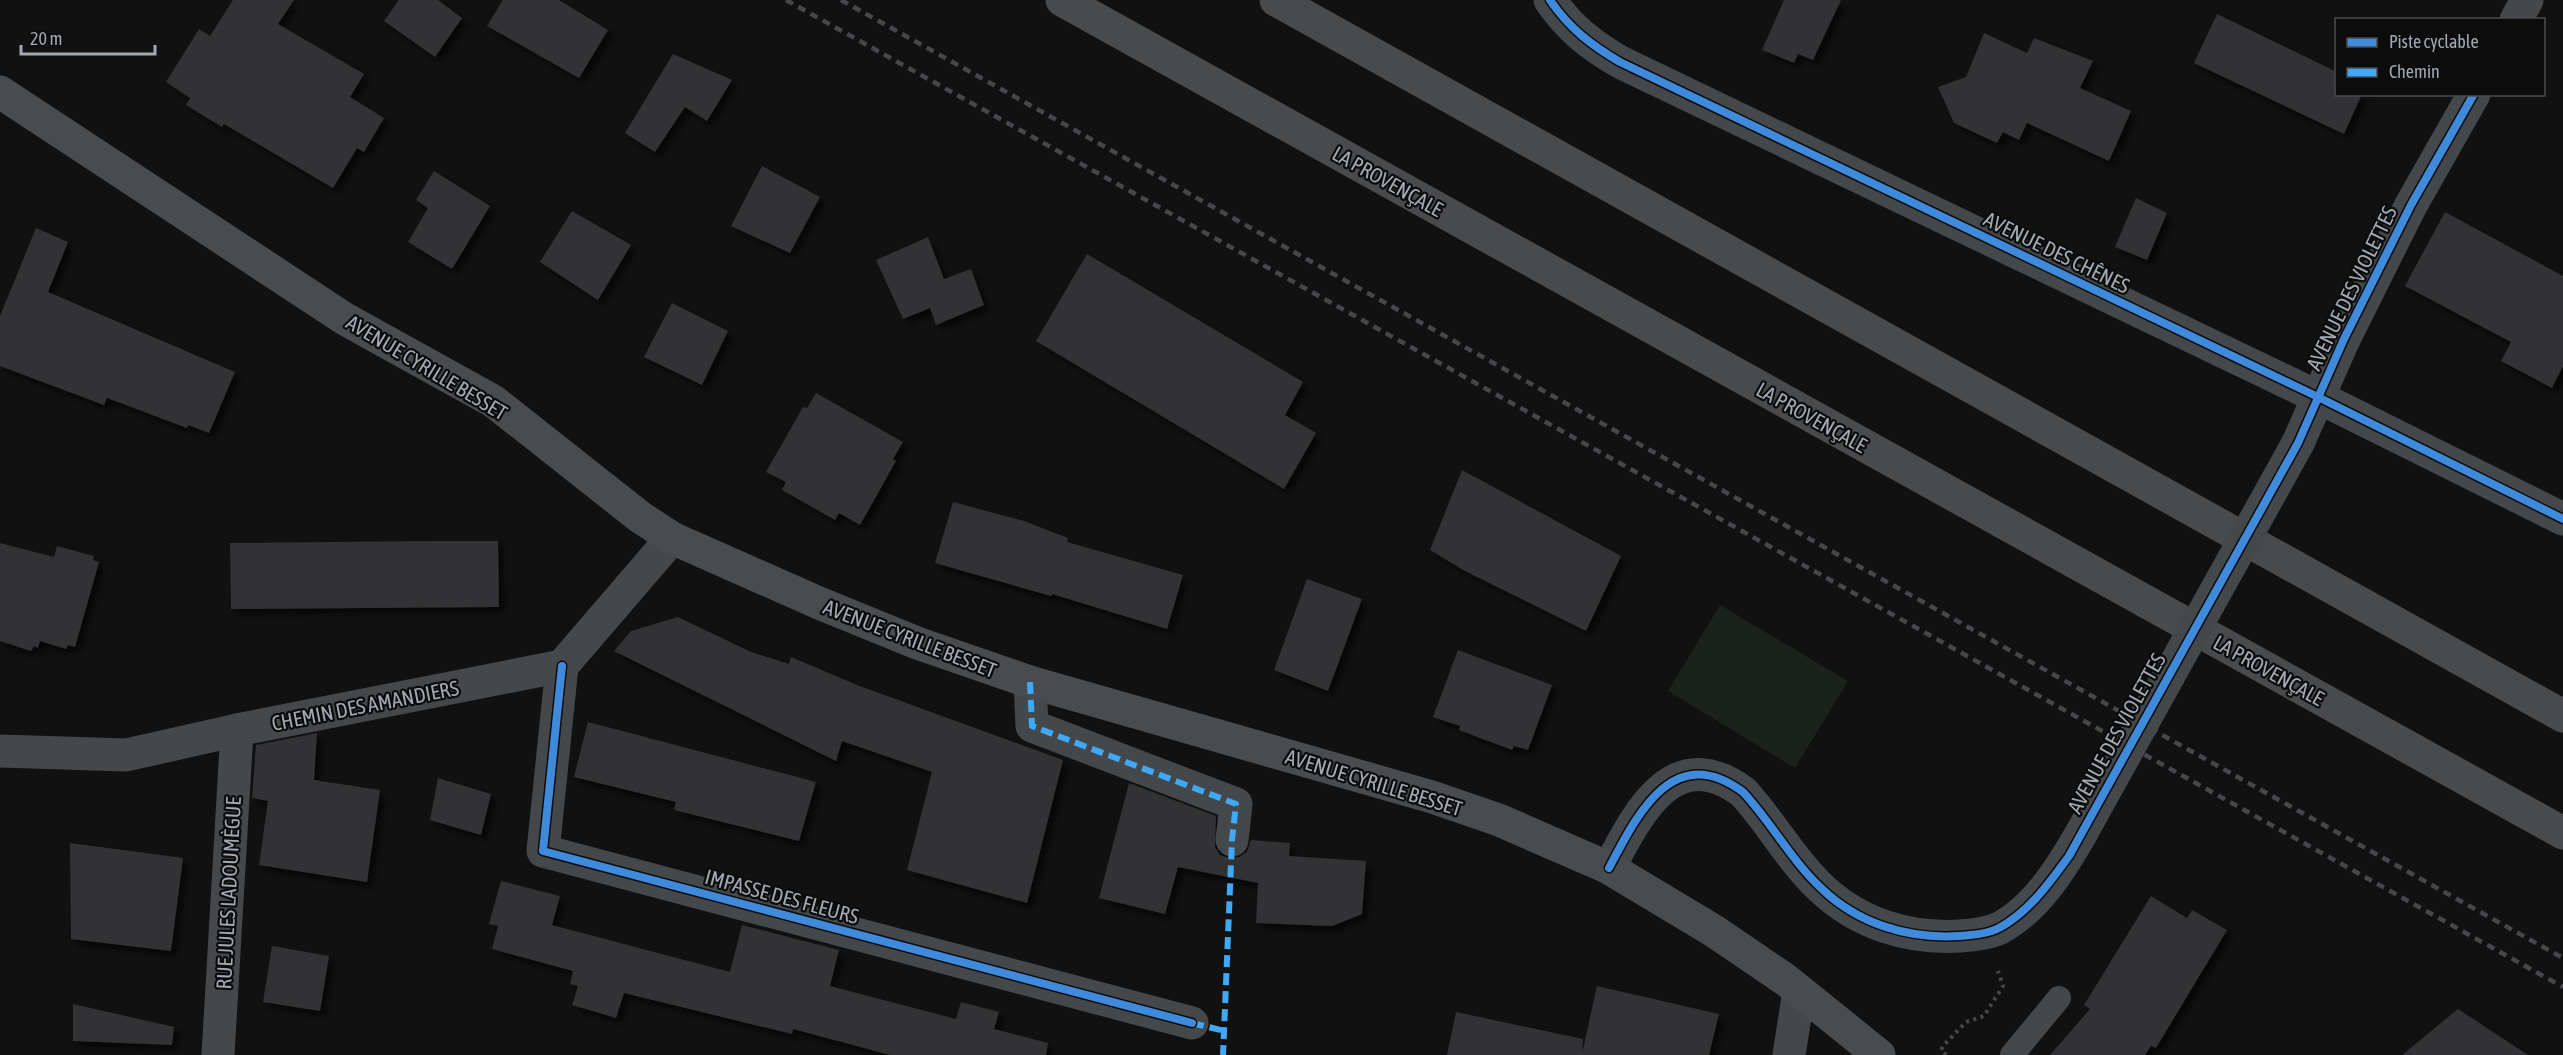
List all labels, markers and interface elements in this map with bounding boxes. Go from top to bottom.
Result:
scale bar [21,18,154,56]
legend [2335,18,2545,96]
text: 20 m [30,28,62,49]
text: Piste cyclable [2389,31,2479,52]
text: Chemin [2389,61,2440,82]
street label: LA PROVENÇALE [1329,141,1447,221]
street label: AVENUE DES VIOLETTES [2301,202,2401,374]
street label: AVENUE DES CHÊNES [1980,206,2134,298]
street label: AVENUE CYRILLE BESSET [342,310,512,424]
street label: LA PROVENÇALE [1753,377,1871,457]
street label: AVENUE CYRILLE BESSET [820,594,1000,682]
street label: LA PROVENÇALE [2210,630,2328,710]
street label: AVENUE DES VIOLETTES [2062,649,2170,817]
street label: CHEMIN DES AMANDIERS [269,675,461,735]
street label: AVENUE CYRILLE BESSET [1283,744,1465,820]
street label: RUE JULES LADOUMÈGUE [211,796,245,990]
street label: IMPASSE DES FLEURS [702,864,862,928]

